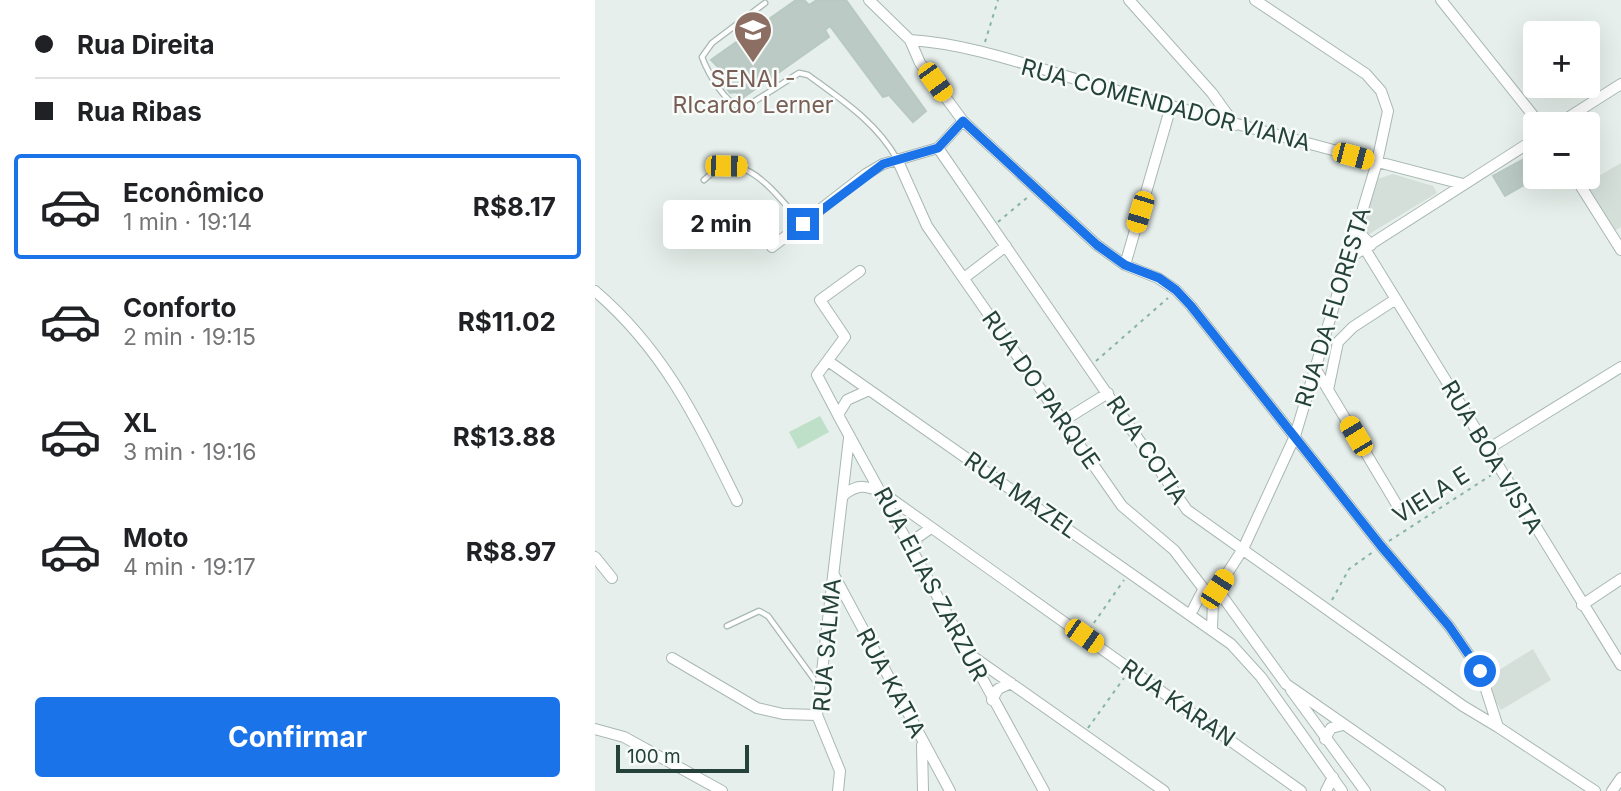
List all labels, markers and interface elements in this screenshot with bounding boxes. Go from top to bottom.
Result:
school or university icon: SENAI - RIcardo Lerner [732,9,774,64]
map controls [1523,21,1600,189]
button: + [1523,21,1600,98]
text: Rua Direita [77,29,215,60]
street label: RUA COMENDADOR VIANA [1018,53,1314,157]
car [915,59,956,105]
place label: SENAI - RIcardo Lerner [673,65,834,119]
text: Rua Ribas [77,96,202,127]
button: − [1523,112,1600,189]
car [1330,140,1377,172]
car [705,155,748,177]
icon: car [39,175,102,238]
text: Econômico [123,177,264,208]
car [1124,189,1157,235]
text: R$8.17 [473,191,556,222]
callout: 2 min [663,200,779,248]
street label: RUA DA FLORESTA [1289,204,1377,410]
text: 1 min · 19:14 [123,208,252,236]
route end [787,208,819,240]
text: 2 min [690,210,752,238]
icon: car [39,290,102,353]
text: Conforto [123,292,236,323]
text: R$11.02 [458,306,556,337]
street label: RUA DO PARQUE [976,306,1106,474]
text: 2 min · 19:15 [123,323,256,351]
street label: RUA BOA VISTA [1435,375,1549,539]
street label: RUA COTIA [1101,391,1193,510]
icon: car [39,405,102,468]
text: XL [123,407,157,438]
car [1337,413,1376,459]
text: R$13.88 [453,421,556,452]
text: 3 min · 19:16 [123,438,256,466]
street label: RUA MAZEL [959,446,1083,544]
street label: VIELA E [1388,461,1474,529]
street label: RUA ELIAS ZARZUR [868,482,994,686]
icon: car [39,520,102,583]
text: Moto [123,522,188,553]
text: R$8.97 [466,536,556,567]
text: 4 min · 19:17 [123,553,256,581]
car [1197,566,1238,612]
street label: RUA SALMA [807,577,847,713]
car [1061,615,1108,657]
street label: RUA KATIA [850,623,932,743]
street label: RUA KARAN [1115,653,1241,753]
route start [1464,655,1496,687]
button: Confirmar [35,697,560,777]
scale bar [616,742,749,774]
text: 100 m [627,745,681,768]

